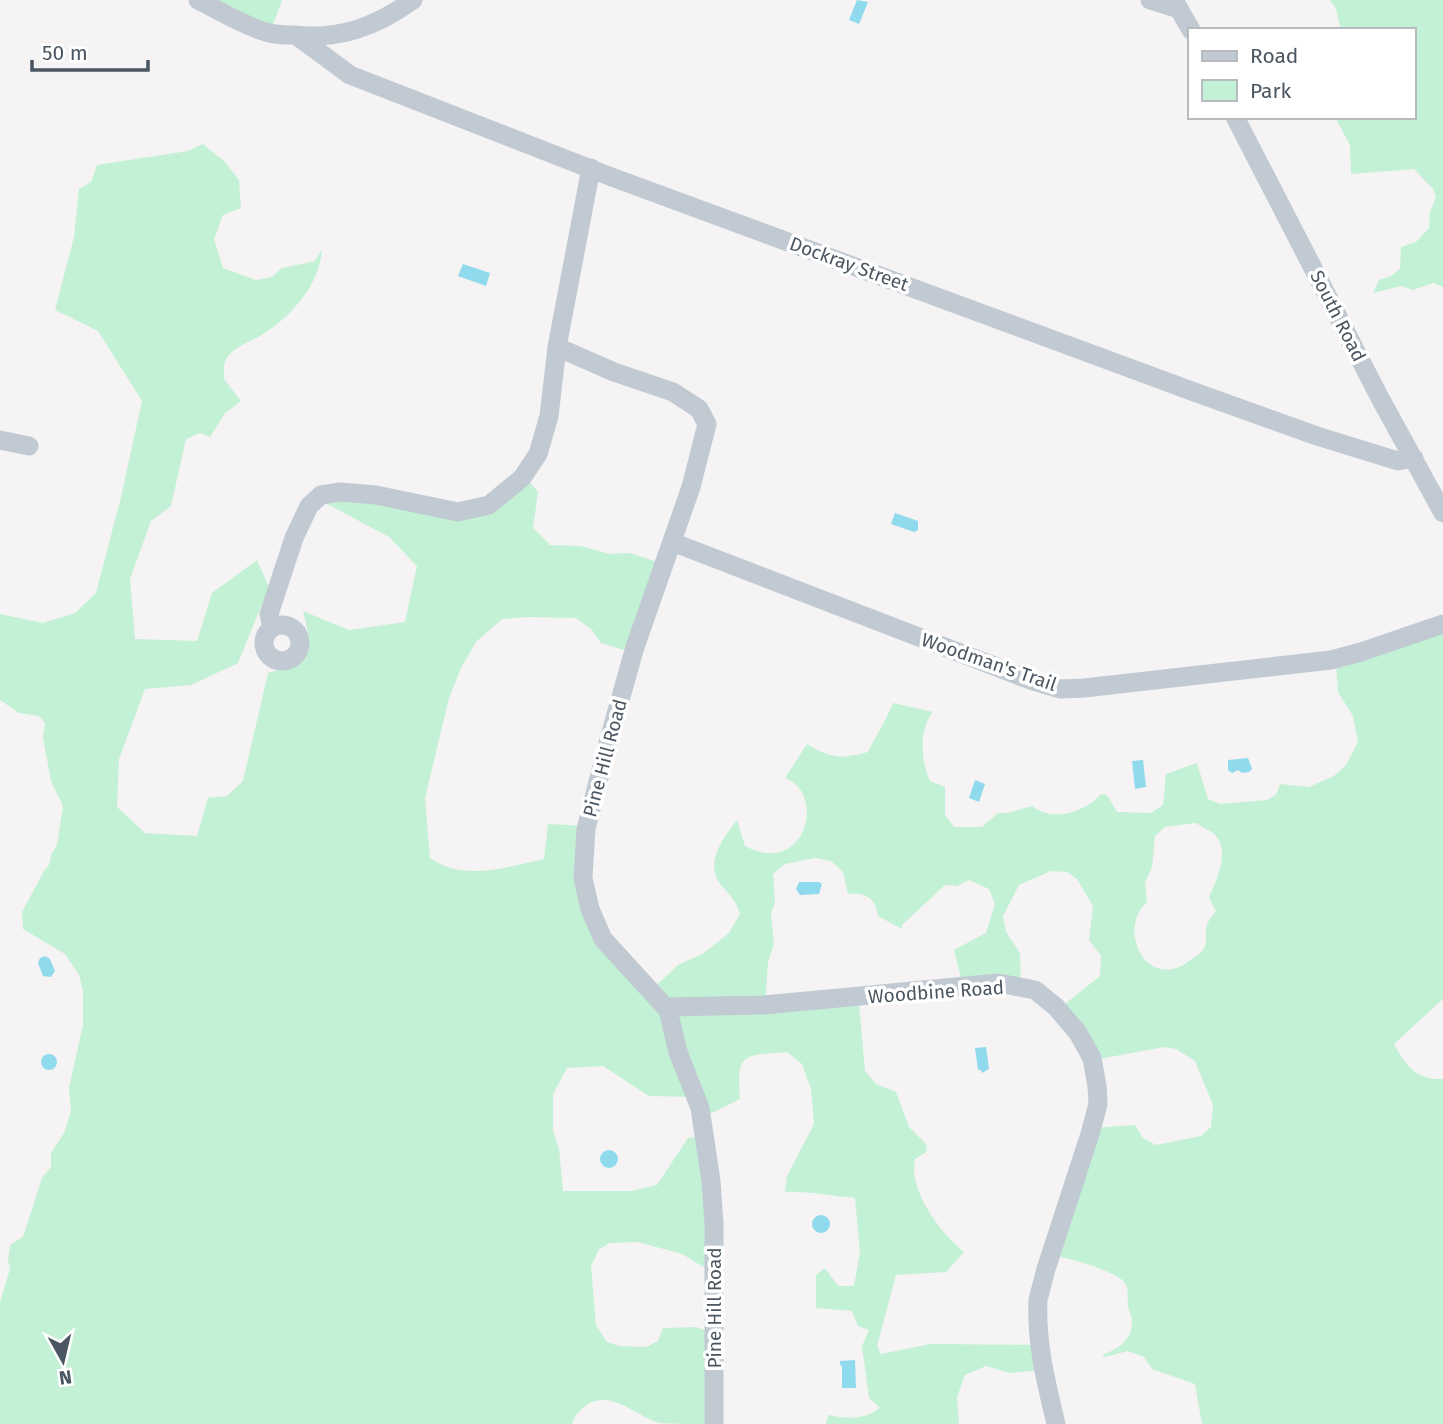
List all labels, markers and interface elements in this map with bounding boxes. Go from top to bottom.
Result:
scale bar [32,28,147,72]
legend [1188,28,1415,119]
text: 50 m [42,40,88,66]
text: Road [1250,43,1298,69]
text: Park [1250,78,1292,104]
street label: Dockray Street [786,232,912,296]
street label: South Road [1305,267,1371,365]
street label: Woodman's Trail [918,628,1060,696]
street label: Pine Hill Road [578,696,632,820]
street label: Woodbine Road [867,976,1005,1008]
street label: Pine Hill Road [703,1247,726,1369]
north arrow [28,1326,98,1396]
text: N [57,1365,73,1390]

